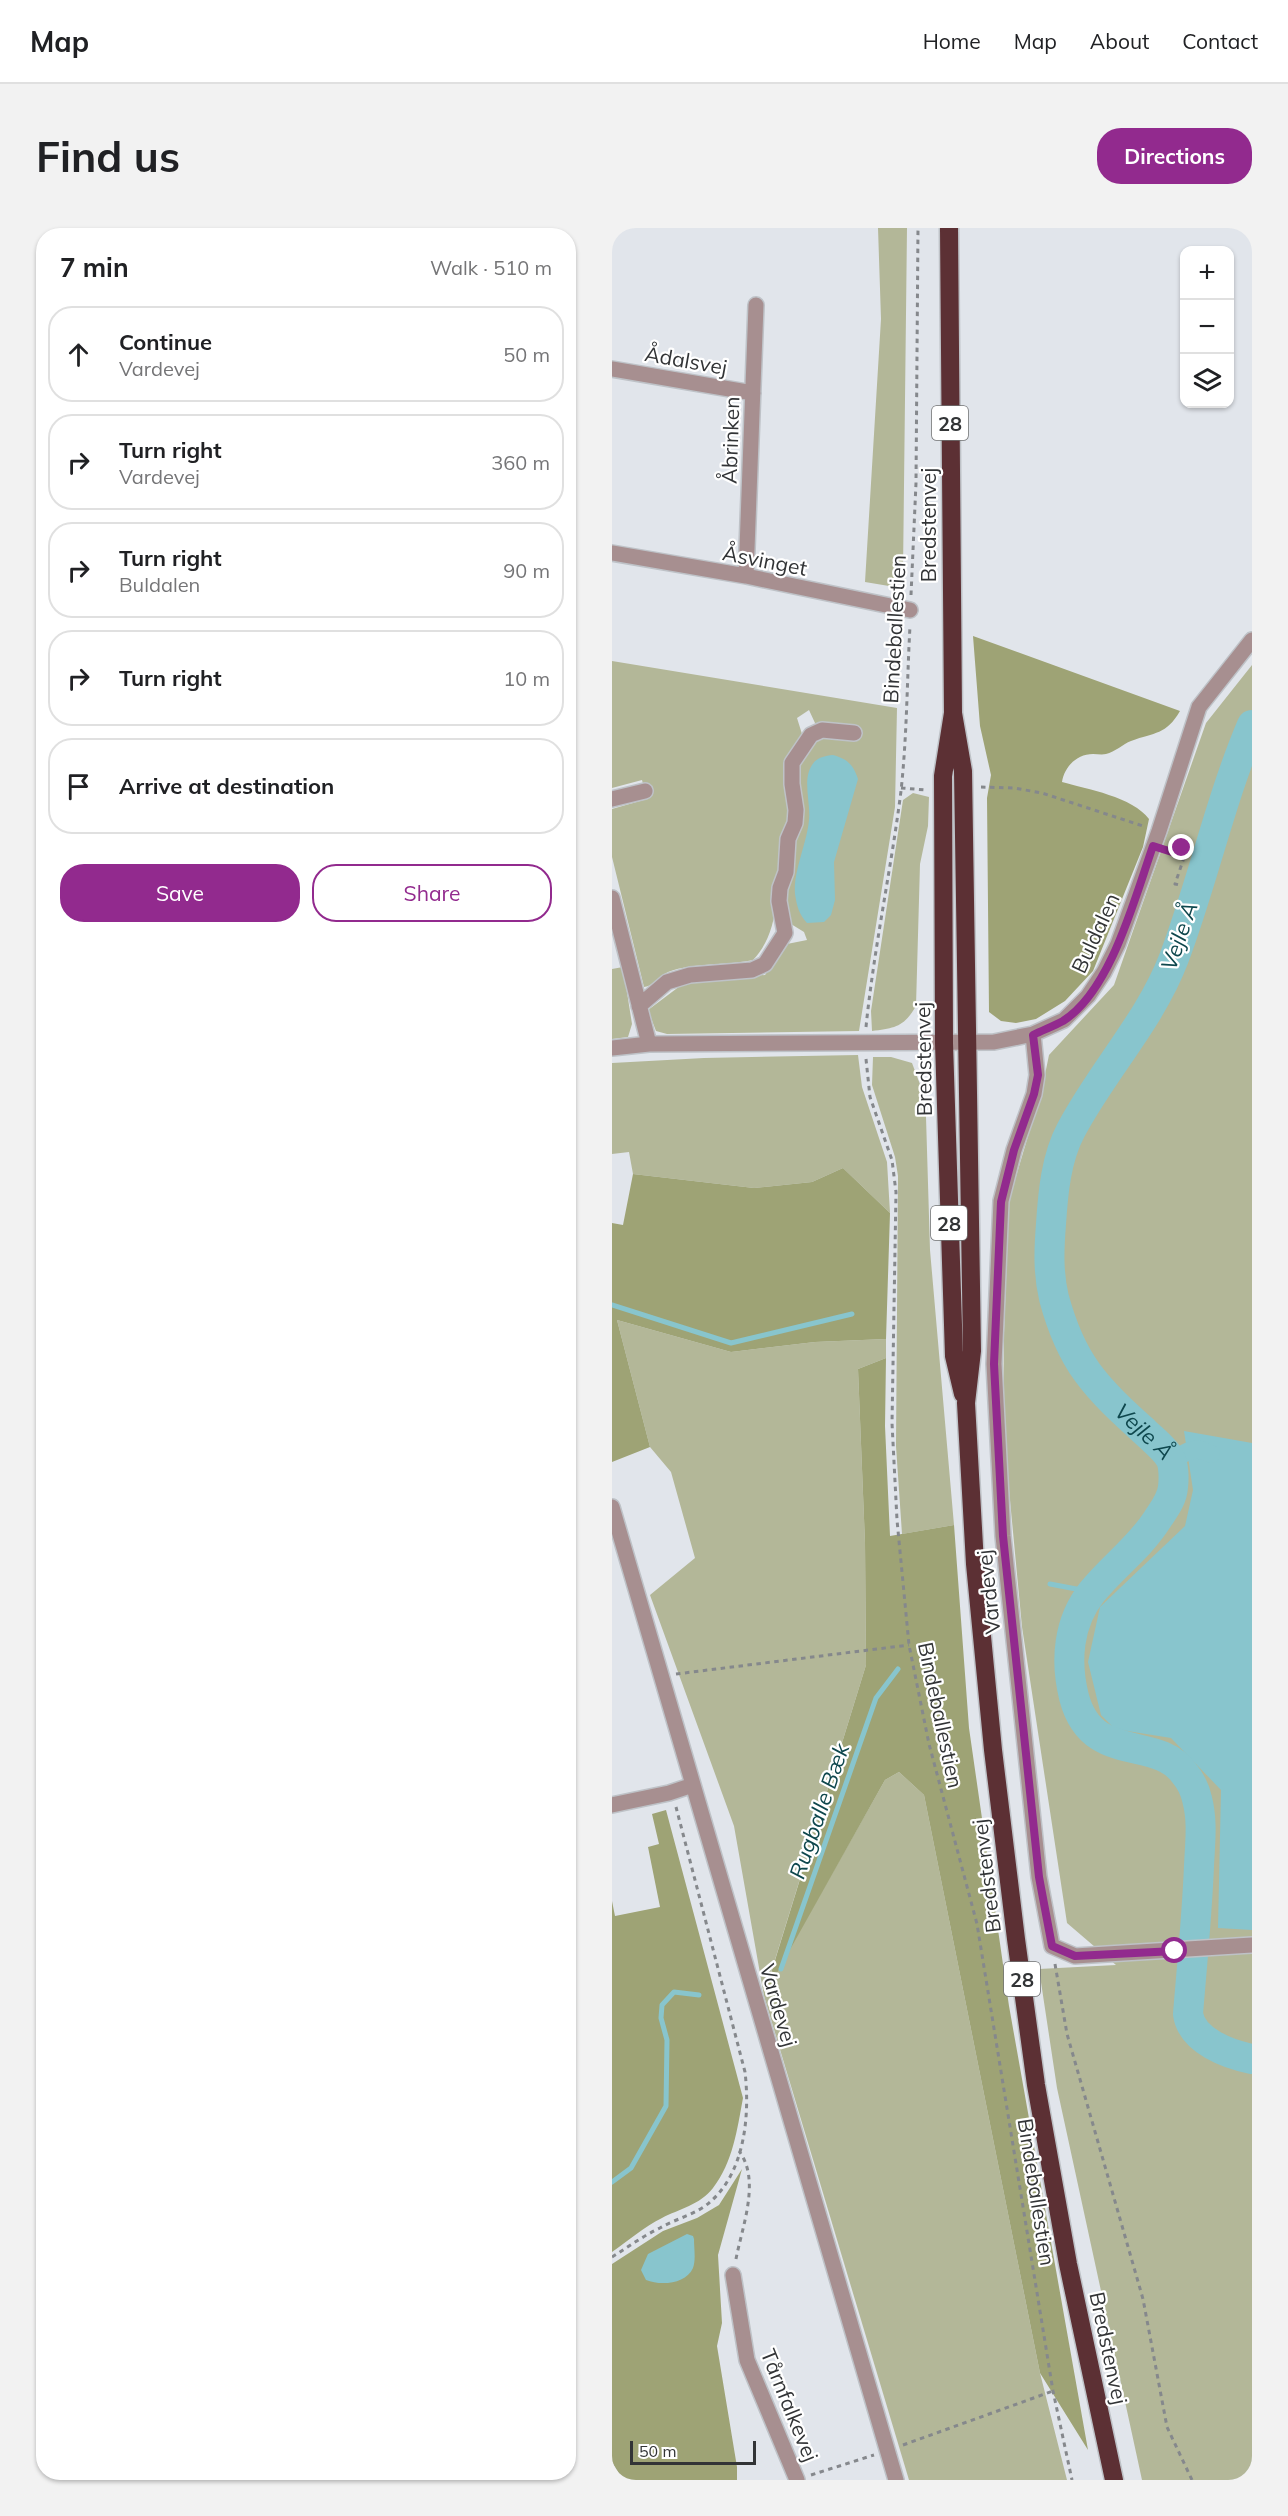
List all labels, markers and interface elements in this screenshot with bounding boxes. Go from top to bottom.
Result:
text: Map [30,24,89,59]
text: Home [923,28,981,54]
text: Map [1014,28,1057,54]
text: About [1090,28,1149,54]
text: Contact [1182,28,1258,54]
button: Directions [1097,128,1252,184]
text: Find us [36,130,180,183]
map controls [1180,246,1234,408]
button: + [1180,246,1234,300]
text: 7 min [60,251,129,284]
text: Walk · 510 m [430,255,552,280]
button: − [1180,300,1234,354]
text: Continue [119,328,212,356]
icon: ahead [62,338,95,371]
street label: Ådalsvej [643,340,729,380]
text: 50 m [503,342,550,367]
button: layers [1180,354,1234,408]
text: Vardevej [119,356,200,381]
street label: Åbrinken [715,396,745,484]
road number: 28 [932,406,968,440]
text: Turn right [119,436,222,464]
icon: right [62,446,95,479]
text: 360 m [491,450,550,475]
text: Vardevej [119,464,200,489]
street label: Bredstenvej [915,468,941,582]
street label: Åsvinget [721,539,809,581]
text: Turn right [119,544,222,572]
icon: right [62,554,95,587]
street label: Bindeballestien [877,554,911,704]
text: 90 m [503,558,550,583]
text: Buldalen [119,572,200,597]
icon: right [62,662,95,695]
text: Turn right [119,664,222,692]
text: 10 m [503,666,550,691]
icon: arrive [62,770,95,803]
text: Arrive at destination [119,772,334,800]
route end [1168,834,1194,860]
button: Save [60,864,300,922]
button: Share [312,864,552,922]
street label: Buldalen [1065,889,1125,977]
water label: Vejle Å [1154,898,1204,974]
street label: Bredstenvej [909,1002,937,1116]
road number: 28 [931,1206,967,1240]
water label: Vejle Å [1109,1397,1180,1465]
street label: Vardevej [971,1548,1005,1636]
street label: Bindeballestien [913,1640,969,1790]
water label: Rugballe Bæk [783,1739,855,1882]
street label: Bredstenvej [966,1818,1006,1934]
route start [1161,1937,1187,1963]
street label: Vardevej [755,1961,803,2049]
road number: 28 [1004,1962,1040,1996]
street label: Bindeballestien [1013,2117,1061,2267]
street label: Bredstenvej [1084,2289,1134,2407]
street label: Tårnfalkevej [756,2345,824,2465]
scale bar [630,2438,756,2466]
text: 50 m [639,2441,676,2461]

